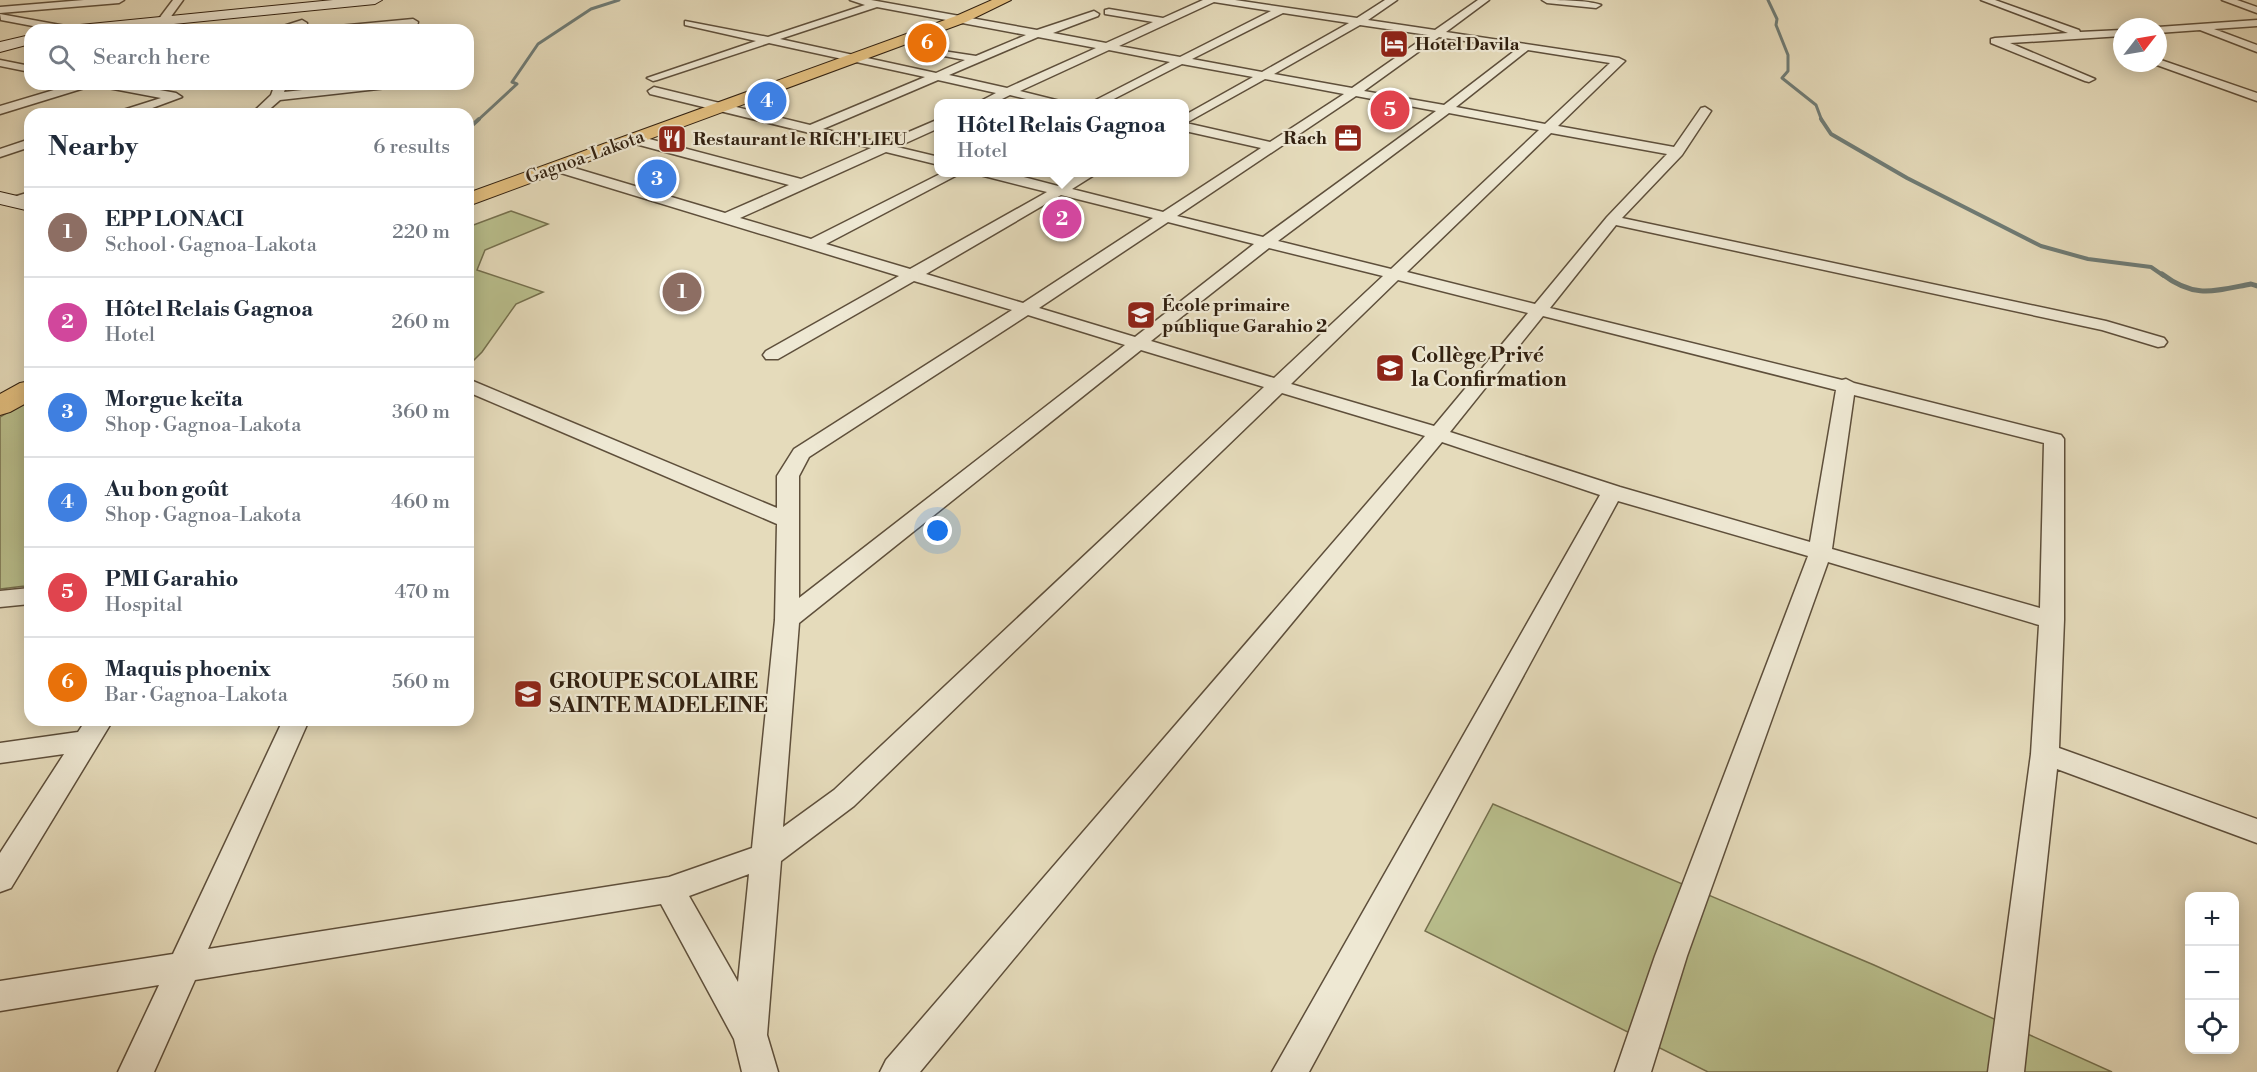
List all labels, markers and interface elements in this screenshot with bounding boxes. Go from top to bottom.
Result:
north arrow [2113,18,2167,72]
pin: 6 [908,20,946,66]
search box [24,24,474,90]
hotel icon: Hotel Davila [1378,28,1410,60]
place label: Hotel Davila [1415,33,1520,56]
icon: search [45,41,78,74]
text: Search here [93,44,210,71]
pin: 4 [748,78,786,124]
pin: 5 [1370,88,1410,132]
popup [934,99,1189,177]
text: Hôtel Relais Gagnoa [957,112,1166,139]
office icon: Rach [1332,122,1364,154]
restaurant icon: Restaurant le RICH'LIEU [656,123,688,155]
street label: Gagnoa-Lakota [522,125,648,189]
place label: Rach [1283,127,1327,150]
place label: Restaurant le RICH'LIEU [693,128,907,151]
text: Nearby [48,131,138,163]
text: 6 results [373,135,450,160]
text: Hotel [957,139,1007,164]
pin: 3 [638,156,676,201]
pin: 2 [1042,196,1082,242]
text: EPP LONACI [105,206,244,233]
text: 1 [63,220,72,245]
text: 220 m [392,220,450,245]
text: School · Gagnoa-Lakota [105,233,317,258]
pin: 1 [662,270,702,314]
place label: École primaire publique Garahio 2 [1162,294,1327,338]
text: Hôtel Relais Gagnoa [105,296,313,323]
school or university icon: École primaire publique Garahio 2 [1125,299,1157,331]
text: 2 [61,310,74,335]
text: 260 m [392,310,450,335]
text: Hotel [105,323,155,348]
place label: Collège Privé la Confirmation [1411,343,1567,393]
school or university icon: Collège Privé la Confirmation [1374,352,1406,384]
text: Morgue keïta [105,386,243,413]
text: 3 [61,400,74,425]
text: 360 m [392,400,450,425]
text: Shop · Gagnoa-Lakota [105,413,301,438]
text: Au bon goût [105,476,228,503]
text: 4 [61,490,74,515]
text: 460 m [391,490,450,515]
text: Shop · Gagnoa-Lakota [105,503,301,528]
your location [923,516,952,545]
text: PMI Garahio [105,566,239,593]
text: 5 [61,580,74,605]
text: 470 m [394,580,450,605]
text: Hospital [105,593,182,618]
text: Maquis phoenix [105,656,271,683]
place label: GROUPE SCOLAIRE SAINTE MADELEINE [549,669,768,719]
text: 6 [61,670,74,695]
text: 560 m [392,670,450,695]
school or university icon: GROUPE SCOLAIRE SAINTE MADELEINE [512,678,544,710]
text: Bar · Gagnoa-Lakota [105,683,288,708]
map controls [2185,892,2239,1054]
button: + [2185,892,2239,946]
button: − [2185,946,2239,1000]
button: locate [2185,1000,2239,1054]

